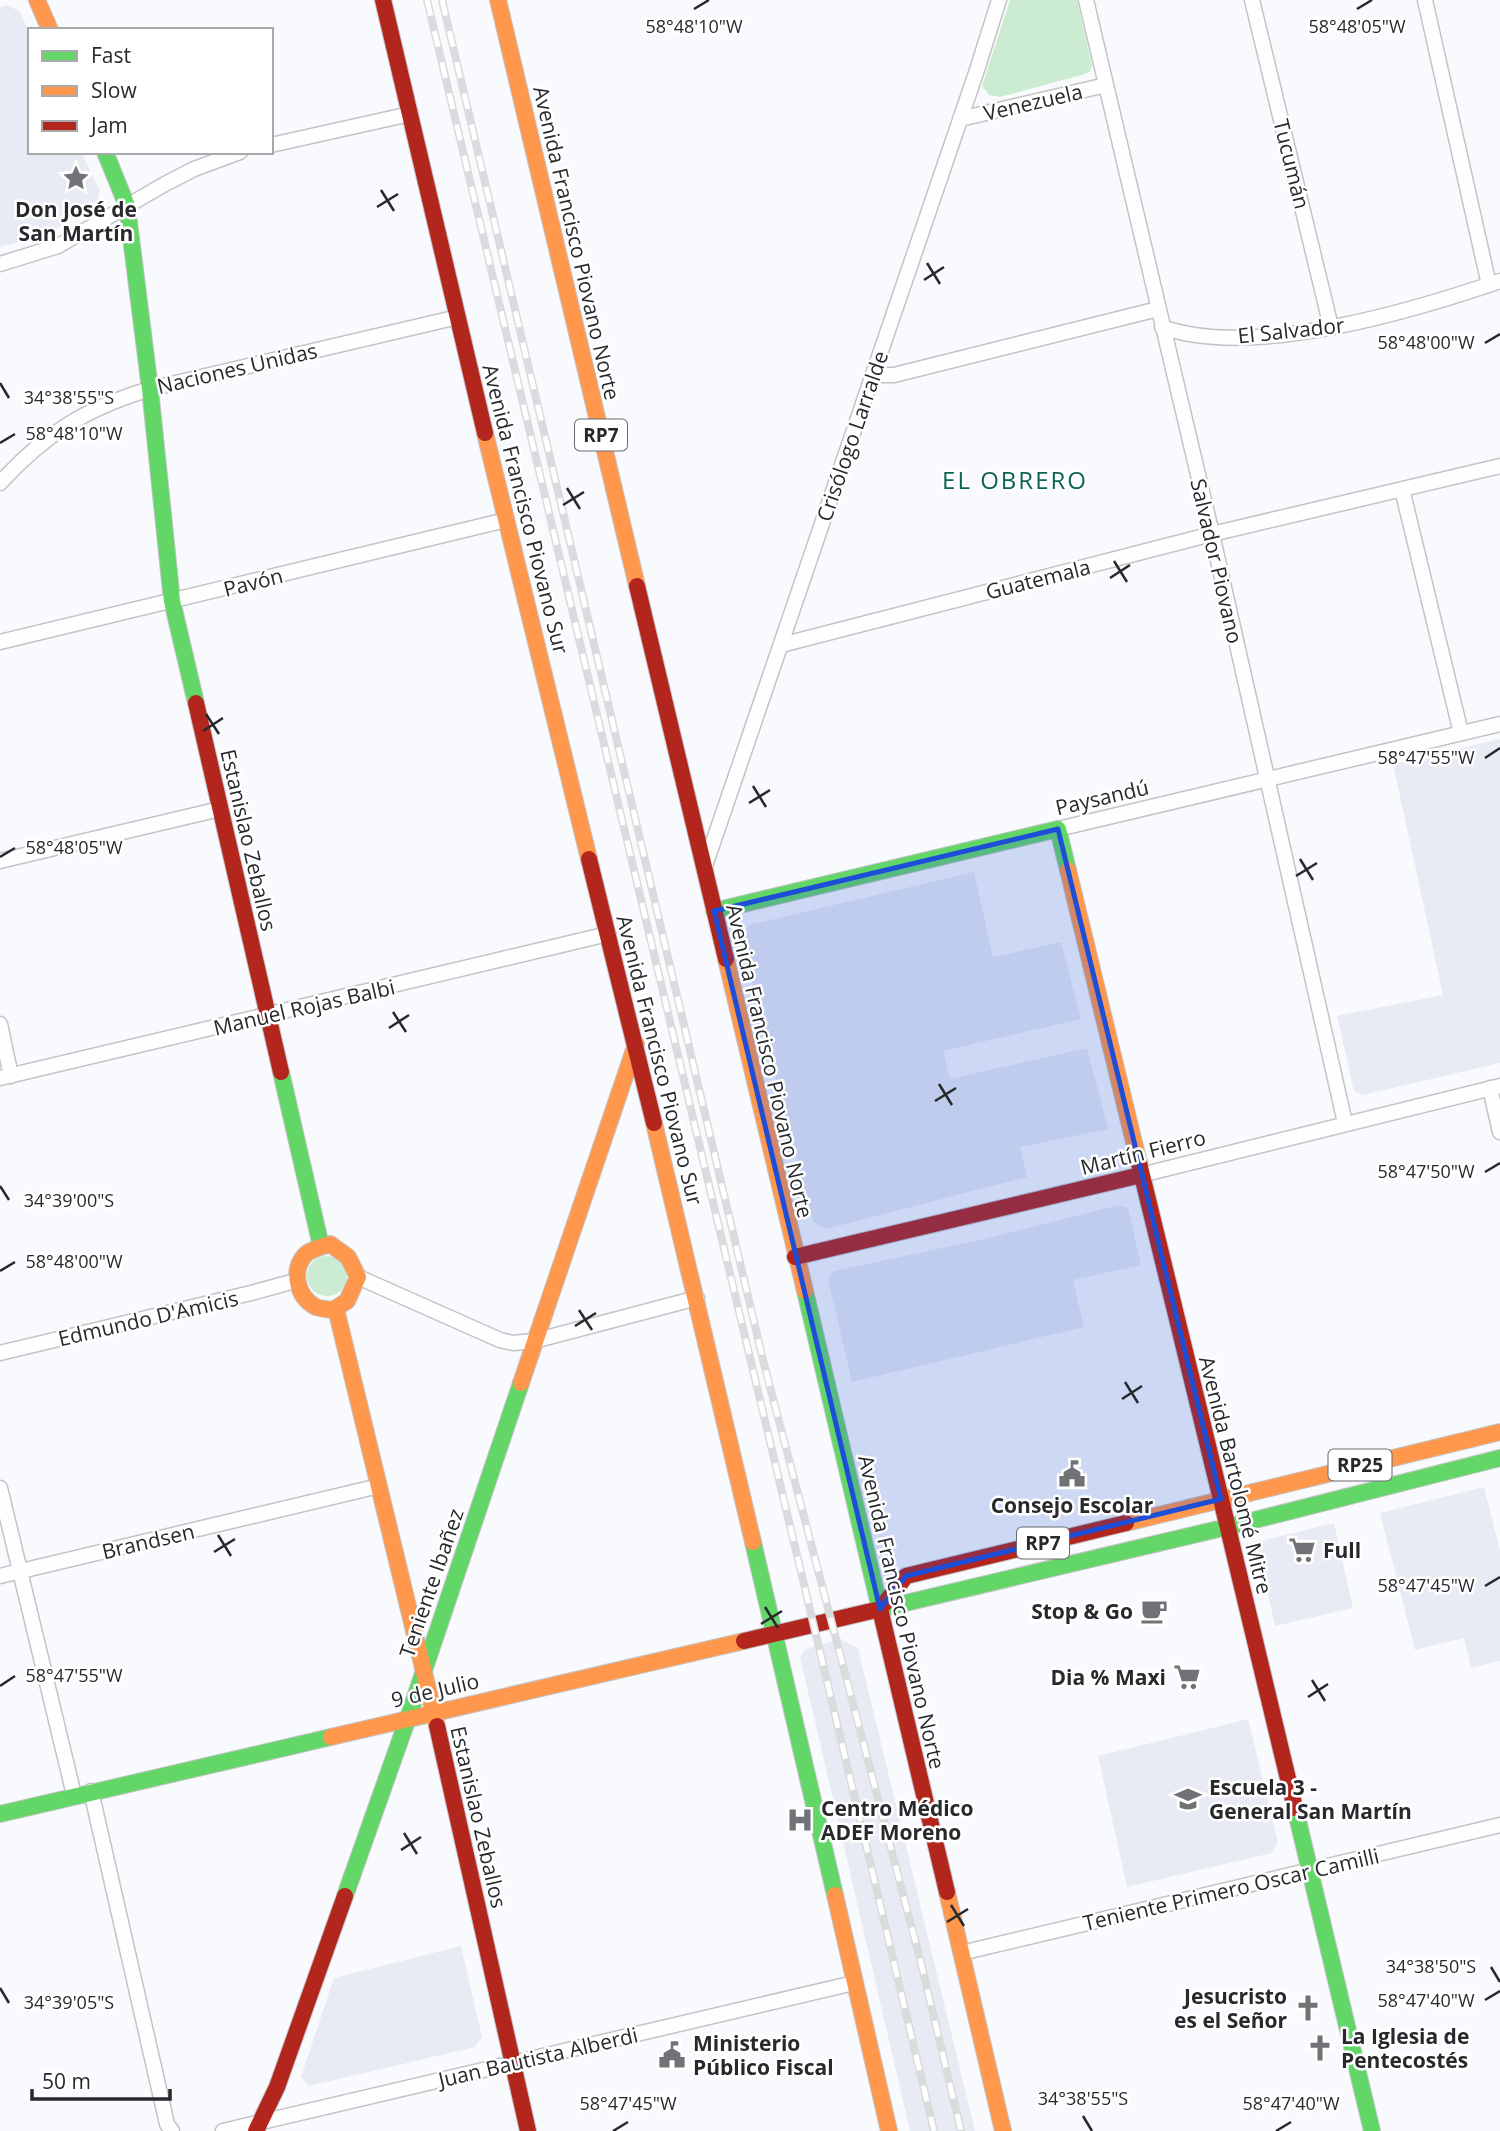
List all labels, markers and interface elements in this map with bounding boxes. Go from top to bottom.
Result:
text: 58°48'10"W [645,14,743,38]
text: 58°48'05"W [1308,14,1406,38]
legend [28,28,273,154]
text: Fast [91,41,131,69]
text: Slow [91,76,137,104]
street label: Venezuela [981,77,1085,127]
street label: Avenida Francisco Piovano Norte [527,83,627,403]
text: Jam [89,111,128,139]
street label: Tucumán [1267,116,1317,212]
place icon: Don José de San Martín [61,163,91,193]
place label: Don José de San Martín [15,195,137,247]
street label: El Salvador [1236,310,1346,350]
text: 58°48'00"W [1377,330,1475,354]
street label: Naciones Unidas [154,336,320,400]
street label: Crisólogo Larralde [810,347,894,525]
street label: Avenida Francisco Piovano Sur [476,361,576,657]
text: 34°38'55"S [24,385,114,409]
road number: RP7 [575,420,627,450]
text: 58°48'10"W [25,421,123,445]
district label: EL OBRERO [942,463,1088,496]
street label: Salvador Piovano [1184,476,1250,646]
street label: Guatemala [983,552,1093,606]
street label: Pavón [220,561,286,603]
text: 58°47'55"W [1377,745,1475,769]
street label: Estanislao Zeballos [214,746,284,934]
street label: Paysandú [1053,773,1151,821]
text: 58°48'05"W [25,835,123,859]
street label: Avenida Francisco Piovano Norte [720,901,820,1221]
street label: Avenida Francisco Piovano Sur [610,912,710,1208]
street label: Manuel Rojas Balbi [210,972,398,1042]
street label: Martín Fierro [1078,1123,1208,1181]
text: 58°47'50"W [1377,1159,1475,1183]
text: 34°39'00"S [24,1188,114,1212]
text: 58°48'00"W [25,1249,123,1273]
street label: Edmundo D'Amicis [55,1284,241,1352]
street label: Avenida Bartolomé Mitre [1193,1353,1279,1597]
road number: RP25 [1328,1450,1392,1480]
street label: Avenida Francisco Piovano Norte [852,1452,952,1772]
public building icon: Consejo Escolar [1057,1459,1087,1489]
place label: Consejo Escolar [991,1491,1154,1519]
street label: Teniente Ibañez [392,1505,470,1661]
street label: Brandsen [99,1517,197,1565]
road number: RP7 [1017,1527,1069,1558]
supermarket icon: Full [1287,1535,1317,1565]
place label: Full [1323,1536,1361,1564]
text: 58°47'45"W [1377,1573,1475,1597]
cafe icon: Stop & Go [1139,1596,1169,1626]
place label: Stop & Go [1031,1597,1133,1625]
supermarket icon: Dia % Maxi [1172,1662,1202,1692]
text: 58°47'55"W [25,1663,123,1687]
place label: Dia % Maxi [1051,1663,1166,1691]
street label: 9 de Julio [388,1666,482,1714]
street label: Estanislao Zeballos [444,1723,514,1911]
place label: Escuela 3 - General San Martín [1209,1773,1412,1825]
school or university icon: Escuela 3 - General San Martín [1173,1784,1203,1814]
place label: Centro Médico ADEF Moreno [821,1794,973,1846]
hospital icon: Centro Médico ADEF Moreno [785,1805,815,1835]
street label: Teniente Primero Oscar Camilli [1080,1841,1382,1937]
text: 34°38'50"S [1386,1954,1476,1978]
place label: Jesucristo es el Señor [1174,1982,1287,2034]
text: 58°47'40"W [1377,1988,1475,2012]
text: 34°39'05"S [24,1990,114,2014]
church icon: Jesucristo es el Señor [1293,1993,1323,2023]
street label: Juan Bautista Alberdi [434,2020,641,2094]
place label: La Iglesia de Pentecostés [1341,2022,1469,2074]
place label: Ministerio Público Fiscal [693,2029,834,2081]
church icon: La Iglesia de Pentecostés [1305,2033,1335,2063]
public building icon: Ministerio Público Fiscal [657,2040,687,2070]
scale bar [32,2058,170,2102]
text: 50 m [42,2067,91,2095]
text: 34°38'55"S [1038,2086,1128,2110]
text: 58°47'45"W [579,2091,677,2115]
text: 58°47'40"W [1242,2091,1340,2115]

